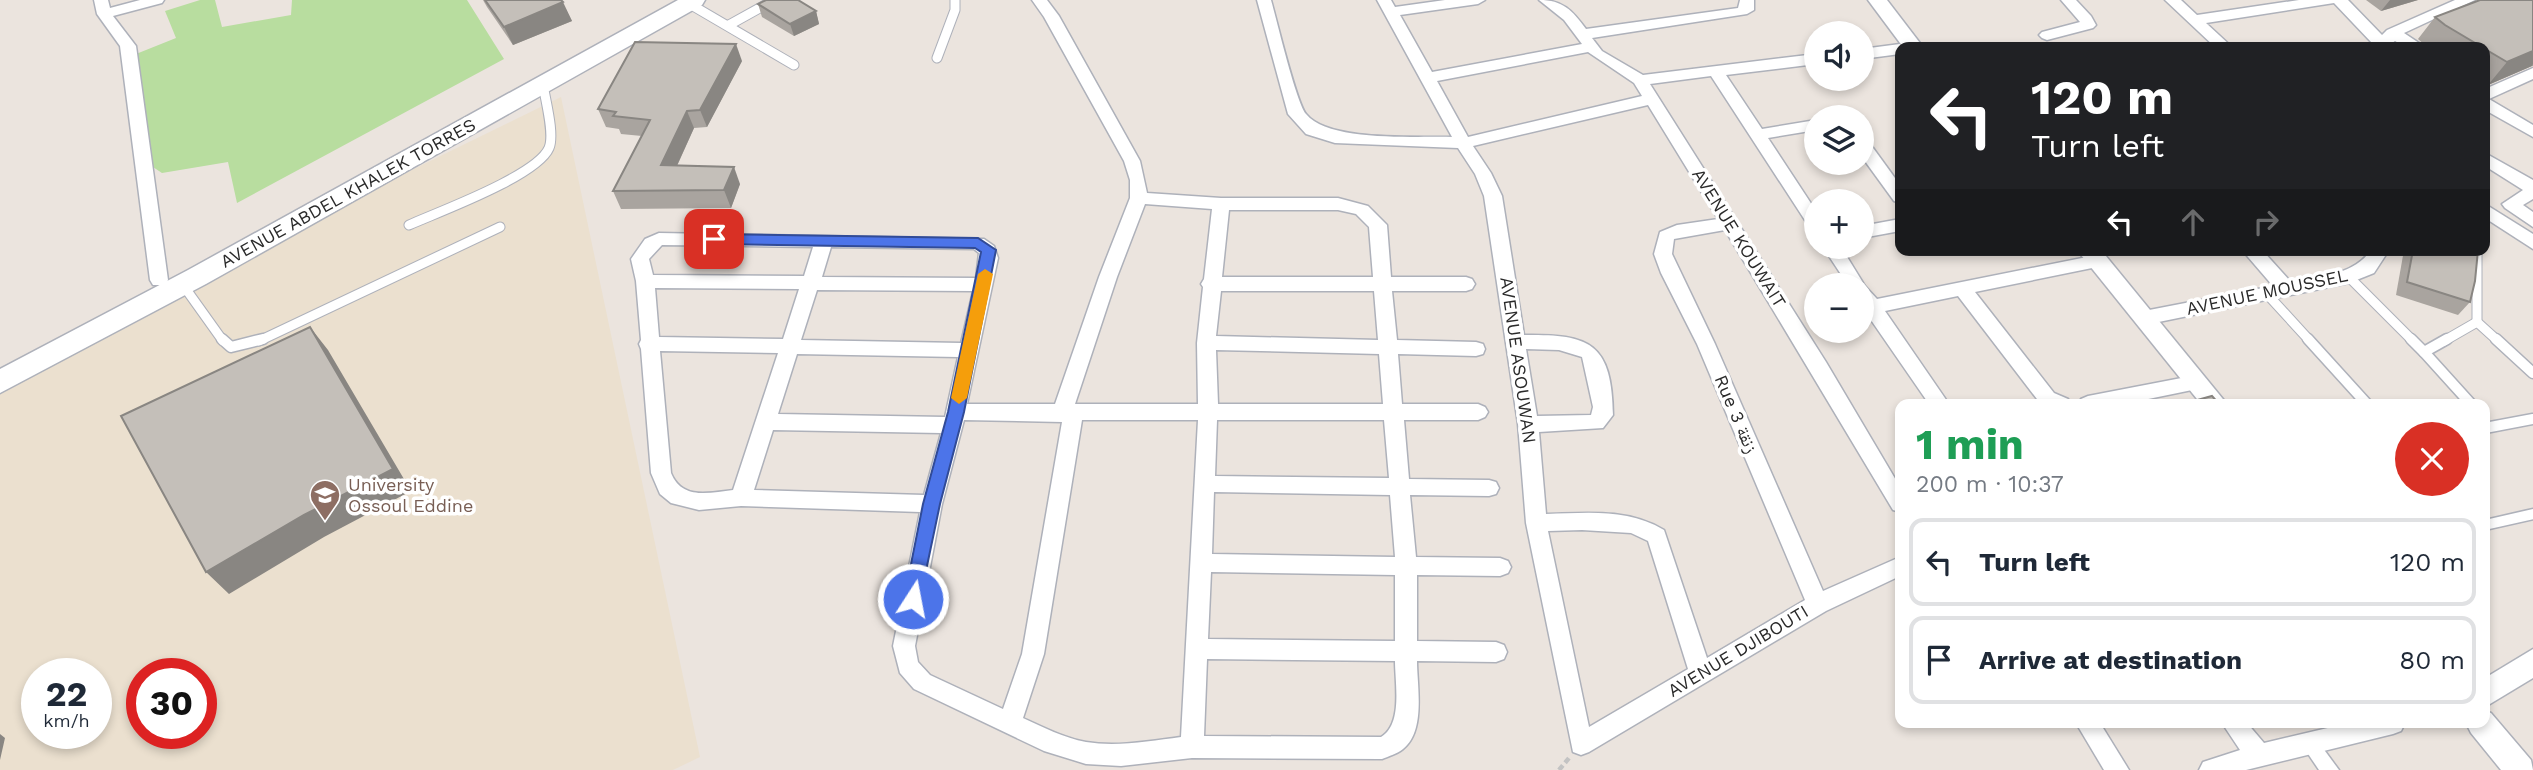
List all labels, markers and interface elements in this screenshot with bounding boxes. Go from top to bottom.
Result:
map controls [1804,21,1874,343]
button: sound [1804,21,1874,91]
text: 120 m [2031,68,2173,126]
icon: left [1916,70,2007,161]
button: layers [1804,105,1874,175]
street label: AVENUE ABDEL KHALEK TORRES [216,113,479,272]
text: Turn left [2031,127,2164,165]
street label: AVENUE KOUWAIT [1688,164,1791,311]
button: + [1804,189,1874,259]
icon: left [2101,203,2139,241]
icon: ahead [2174,203,2212,241]
icon: right [2247,203,2285,241]
pin [684,209,744,269]
icon: arrive [695,220,733,258]
street label: AVENUE MOUSSEL [2184,264,2350,319]
button: − [1804,273,1874,343]
street label: AVENUE ASOUWAN [1496,275,1541,445]
street label: Rue 3 زنقة [1711,371,1762,456]
text: 1 min [1916,420,2024,469]
button: close [2395,422,2469,496]
text: 200 m · 10:37 [1916,471,2064,498]
place label: University Ossoul Eddine [348,474,473,516]
school or university icon: University Ossoul Eddine [308,478,342,522]
icon: left [1920,543,1958,581]
text: Turn left [1979,547,2090,577]
text: 120 m [2390,547,2465,577]
position arrow [876,562,950,636]
street label: AVENUE DJIBOUTI [1664,600,1812,701]
icon: arrive [1920,641,1958,679]
text: Arrive at destination [1979,645,2242,675]
text: 80 m [2399,645,2465,675]
speed limit sign: 30 [126,658,217,749]
text: 22 [46,673,87,715]
text: km/h [43,710,90,731]

